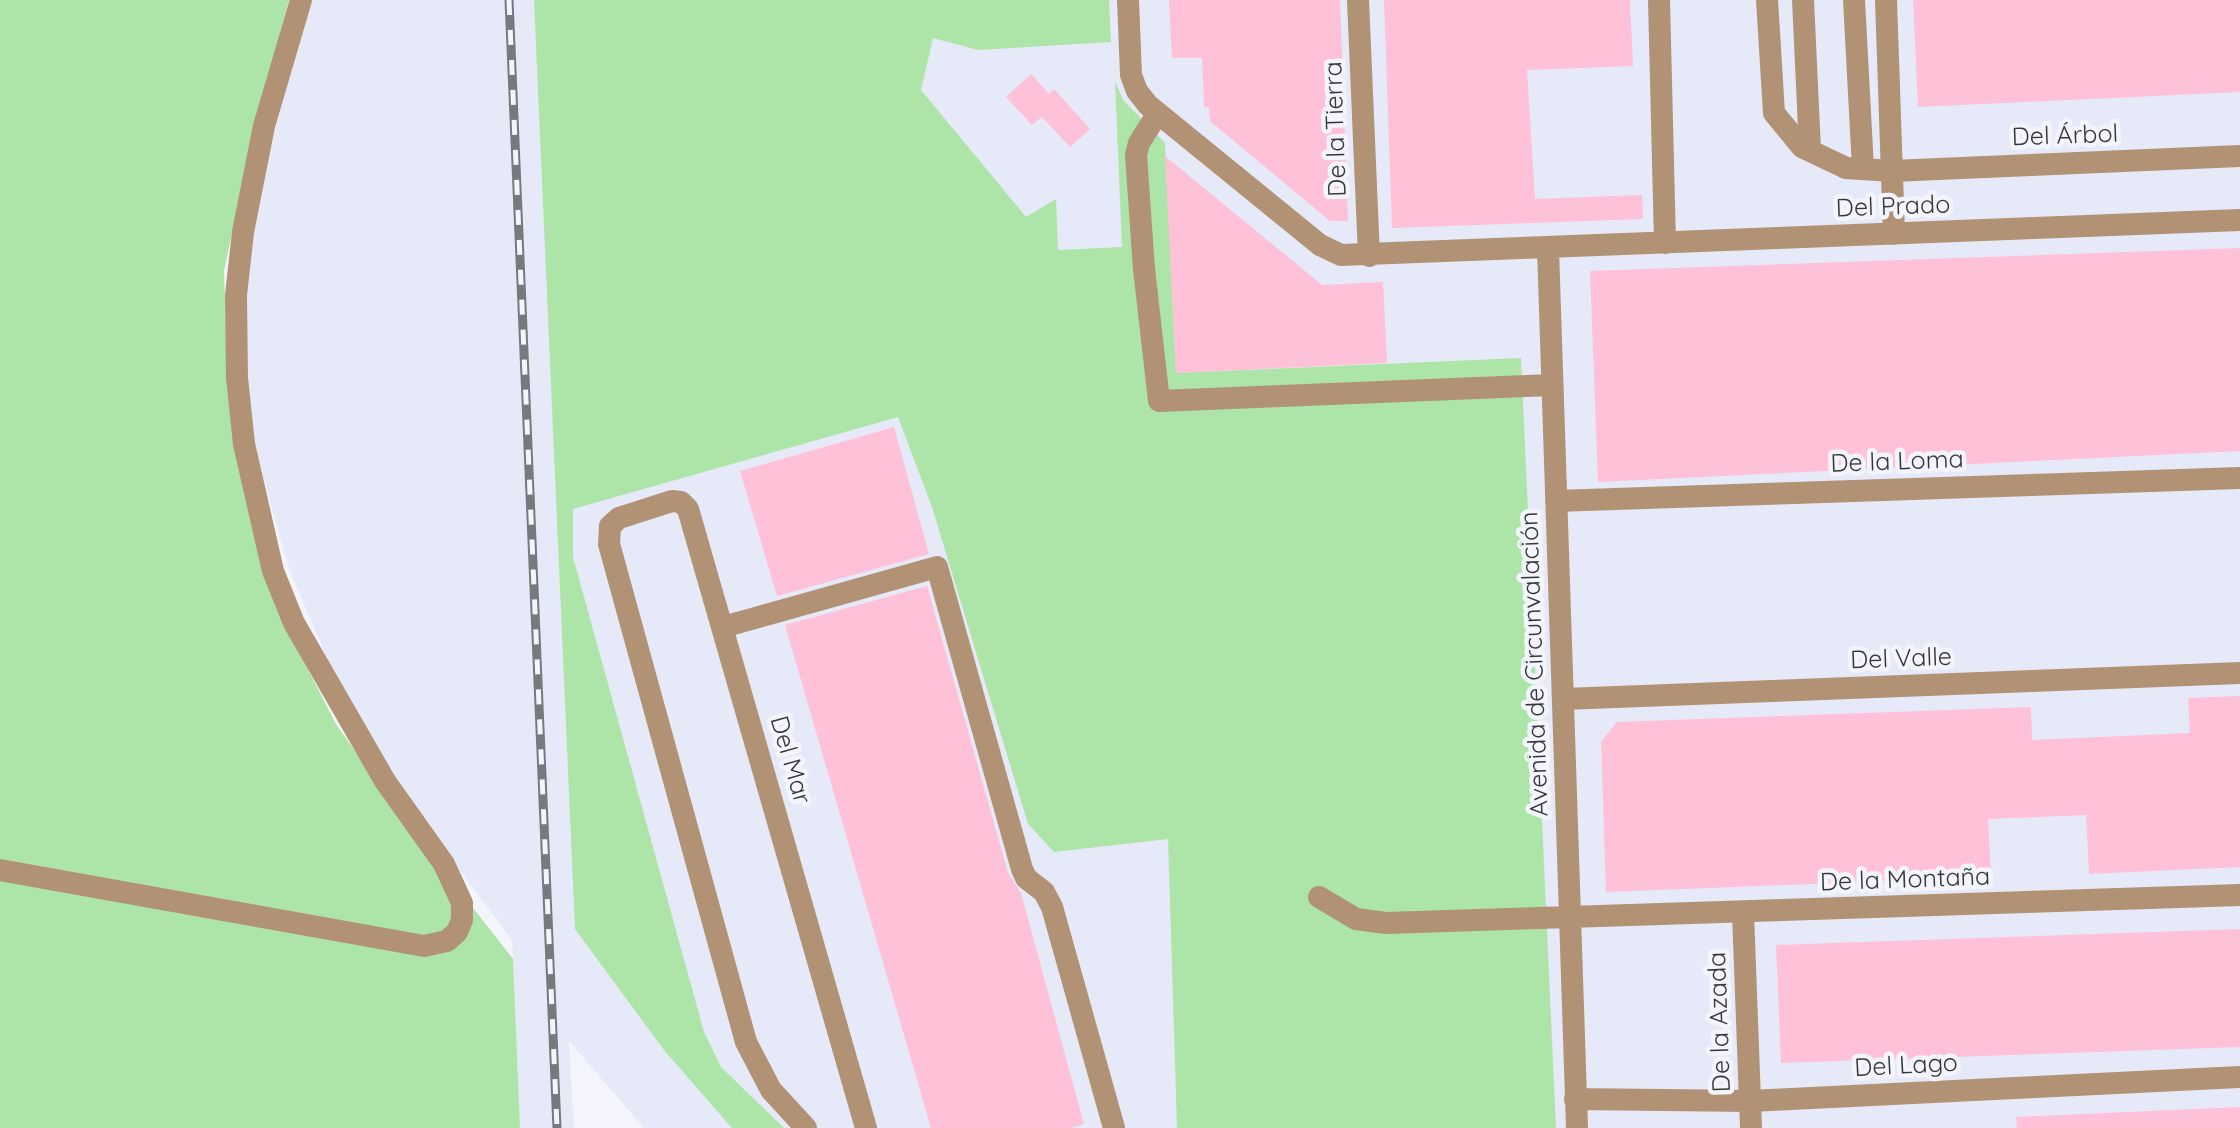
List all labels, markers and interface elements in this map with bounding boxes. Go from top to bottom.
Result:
street label: De la Tierra [1319,61,1353,197]
street label: Del Árbol [2011,119,2119,153]
street label: Del Prado [1835,190,1951,224]
street label: De la Loma [1830,445,1964,479]
street label: Avenida de Circunvalación [1515,511,1555,817]
street label: Del Valle [1850,642,1952,676]
street label: Del Mar [763,712,817,808]
street label: De la Montaña [1819,862,1991,898]
street label: De la Azada [1703,951,1737,1093]
street label: Del Lago [1854,1048,1958,1084]

